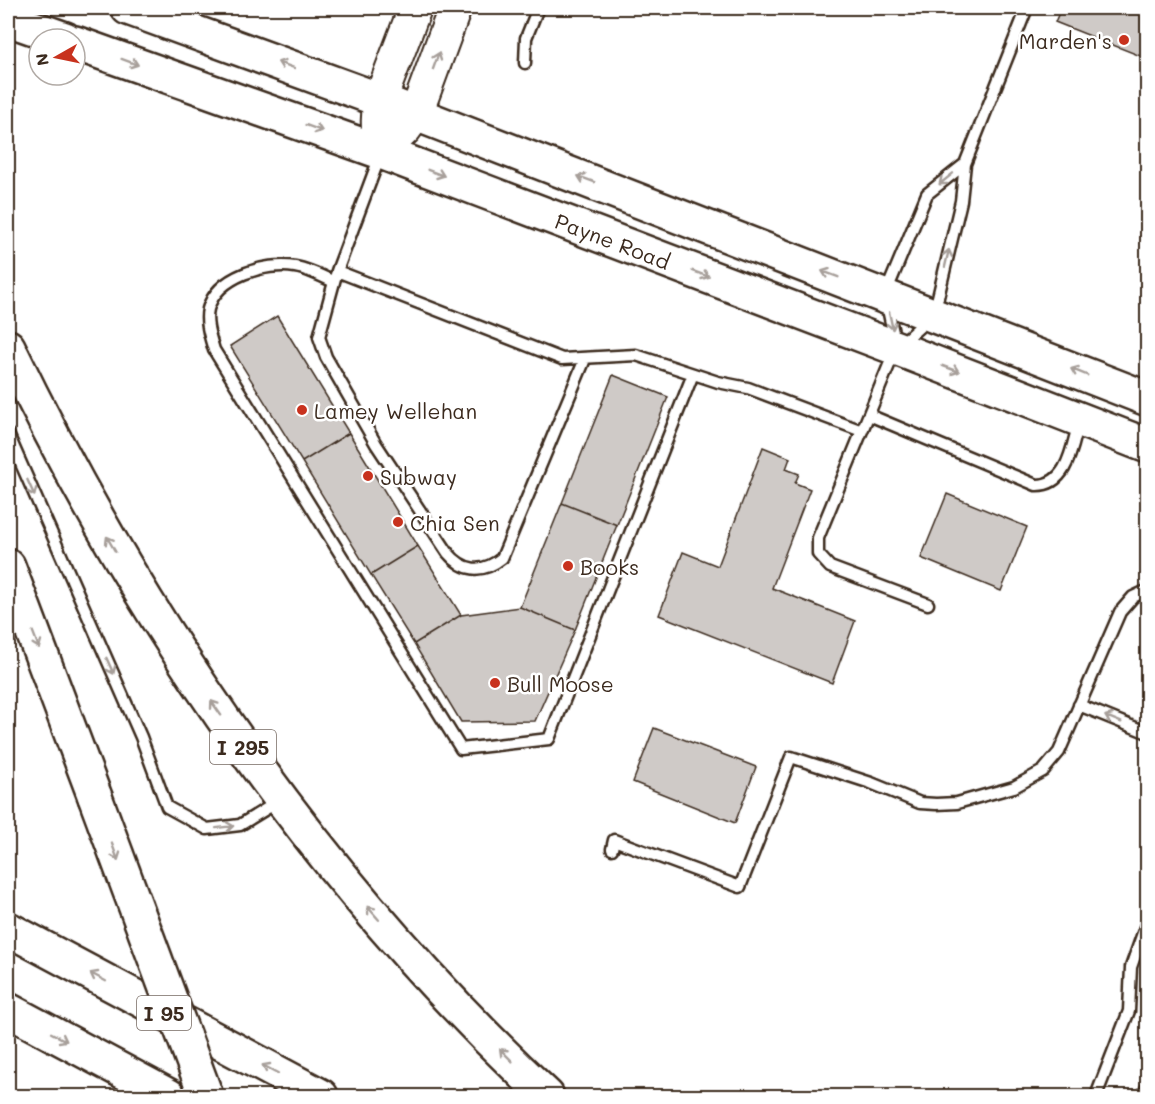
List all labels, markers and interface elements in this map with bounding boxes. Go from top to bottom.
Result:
north arrow [27,27,87,87]
place label: Marden's [1019,27,1112,54]
marker: Marden's [1117,33,1131,47]
text: N [30,52,53,67]
one-way arrow [431,52,442,71]
one-way arrow [120,58,139,69]
one-way arrow [277,58,296,69]
one-way arrow [304,123,323,134]
one-way arrow [426,168,445,179]
one-way arrow [577,173,595,184]
one-way arrow [938,173,954,186]
street label: Payne Road [552,206,674,274]
one-way arrow [942,248,954,267]
one-way arrow [822,268,840,279]
one-way arrow [692,269,710,280]
one-way arrow [885,312,897,331]
one-way arrow [941,364,959,375]
one-way arrow [1071,366,1089,377]
place label: Lamey Wellehan [314,397,477,424]
marker: Lamey Wellehan [295,403,309,417]
place label: Subway [380,463,457,490]
marker: Subway [361,469,375,483]
one-way arrow [26,478,37,496]
place label: Chia Sen [410,509,500,536]
marker: Chia Sen [391,515,405,529]
one-way arrow [105,536,117,553]
place label: Books [580,553,639,580]
marker: Books [561,559,575,573]
one-way arrow [31,631,42,649]
one-way arrow [105,657,116,675]
place label: Bull Moose [507,670,614,697]
marker: Bull Moose [488,676,502,690]
one-way arrow [210,701,222,717]
one-way arrow [1105,713,1123,724]
road number: I 295 [210,730,276,764]
one-way arrow [215,822,235,833]
one-way arrow [110,842,121,861]
one-way arrow [366,906,380,921]
one-way arrow [90,971,107,983]
road number: I 95 [137,996,191,1030]
one-way arrow [50,1031,67,1043]
one-way arrow [498,1048,513,1063]
one-way arrow [261,1063,279,1074]

